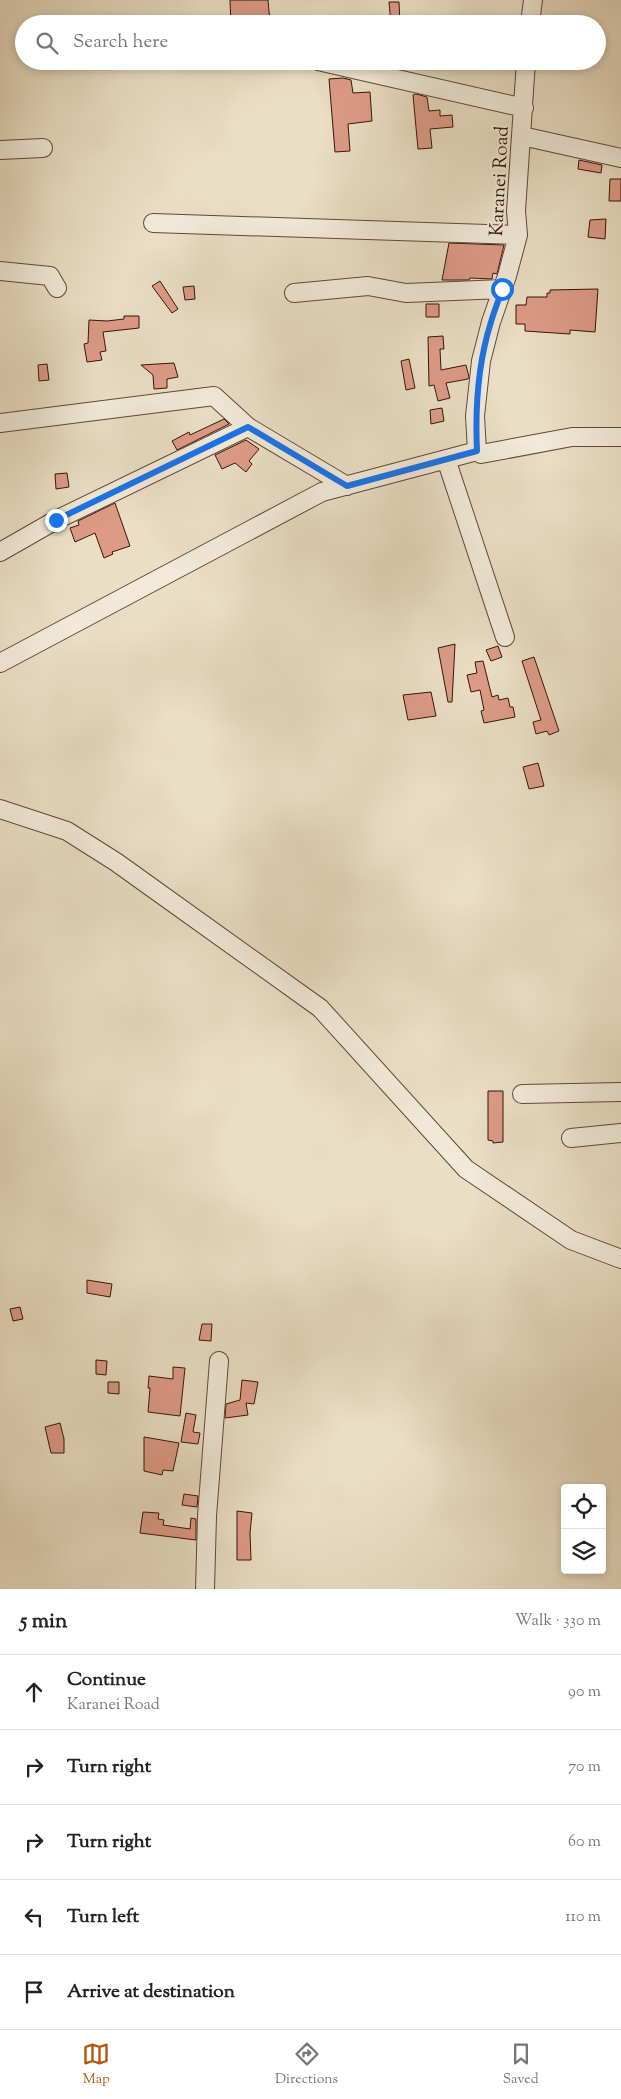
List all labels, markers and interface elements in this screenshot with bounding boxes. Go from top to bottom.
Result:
search box [15,15,606,70]
icon: search [33,29,61,57]
text: Search here [73,29,168,56]
street label: Karanei Road [484,125,517,237]
route start [491,278,514,301]
route end [45,509,68,532]
map controls [561,1484,606,1574]
button: locate [561,1484,606,1529]
button: layers [561,1529,606,1574]
text: 5 min [20,1607,67,1637]
text: Walk · 330 m [515,1610,601,1633]
text: Continue [67,1667,146,1694]
icon: ahead [20,1678,48,1706]
text: 90 m [568,1681,601,1704]
text: Karanei Road [67,1694,160,1717]
icon: right [20,1753,48,1781]
text: Turn right [67,1754,151,1781]
text: 70 m [568,1756,601,1779]
icon: right [20,1828,48,1856]
text: Turn right [67,1829,151,1856]
text: 60 m [568,1831,601,1854]
icon: left [20,1903,48,1931]
text: Turn left [67,1904,139,1931]
text: 110 m [565,1906,601,1929]
icon: arrive [20,1978,48,2006]
text: Arrive at destination [67,1979,235,2006]
tab: Map [82,2040,110,2090]
tab: Directions [275,2040,338,2090]
tab: Saved [503,2040,539,2090]

